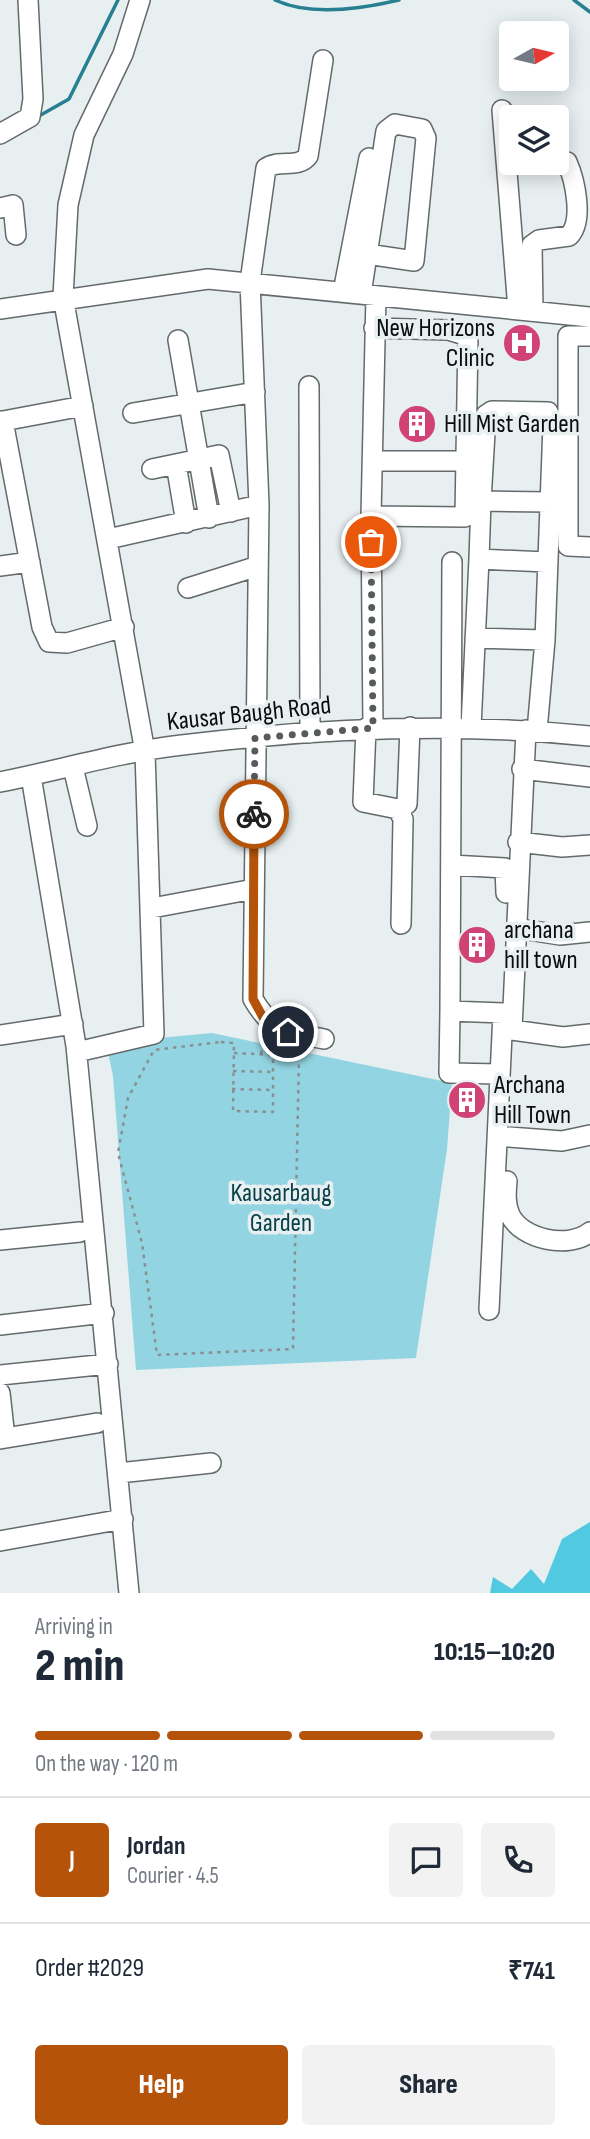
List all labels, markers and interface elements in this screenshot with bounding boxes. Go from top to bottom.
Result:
north arrow [499,21,569,91]
map controls [499,21,569,175]
button: layers [499,105,569,175]
place label: New Horizons Clinic [376,313,495,374]
hospital icon: New Horizons Clinic [501,322,543,364]
building icon: Hill Mist Garden [396,403,438,445]
place label: Hill Mist Garden [444,409,580,440]
pin [341,512,401,572]
icon: bag [352,523,390,561]
street label: Kausar Baugh Road [165,690,333,738]
courier [219,779,289,849]
icon: bike [235,795,273,833]
place label: archana hill town [504,915,578,976]
building icon: archana hill town [456,924,498,966]
pin [258,1002,318,1062]
icon: home [269,1013,307,1051]
place label: Archana Hill Town [493,1070,571,1131]
building icon: Archana Hill Town [446,1079,488,1121]
park label: Kausarbaug Garden [230,1178,332,1239]
text: Arriving in [35,1613,113,1641]
text: 10:15–10:20 [434,1637,555,1668]
text: 2 min [35,1639,124,1694]
text: On the way · 120 m [35,1750,178,1778]
button: chat [389,1823,463,1897]
button: phone [481,1823,555,1897]
text: Jordan [127,1831,185,1862]
text: J [69,1845,75,1876]
text: Courier · 4.5 [127,1862,219,1890]
text: Order #2029 [35,1953,144,1984]
text: ₹741 [508,1956,555,1987]
button: Help [35,2045,288,2125]
button: Share [302,2045,555,2125]

